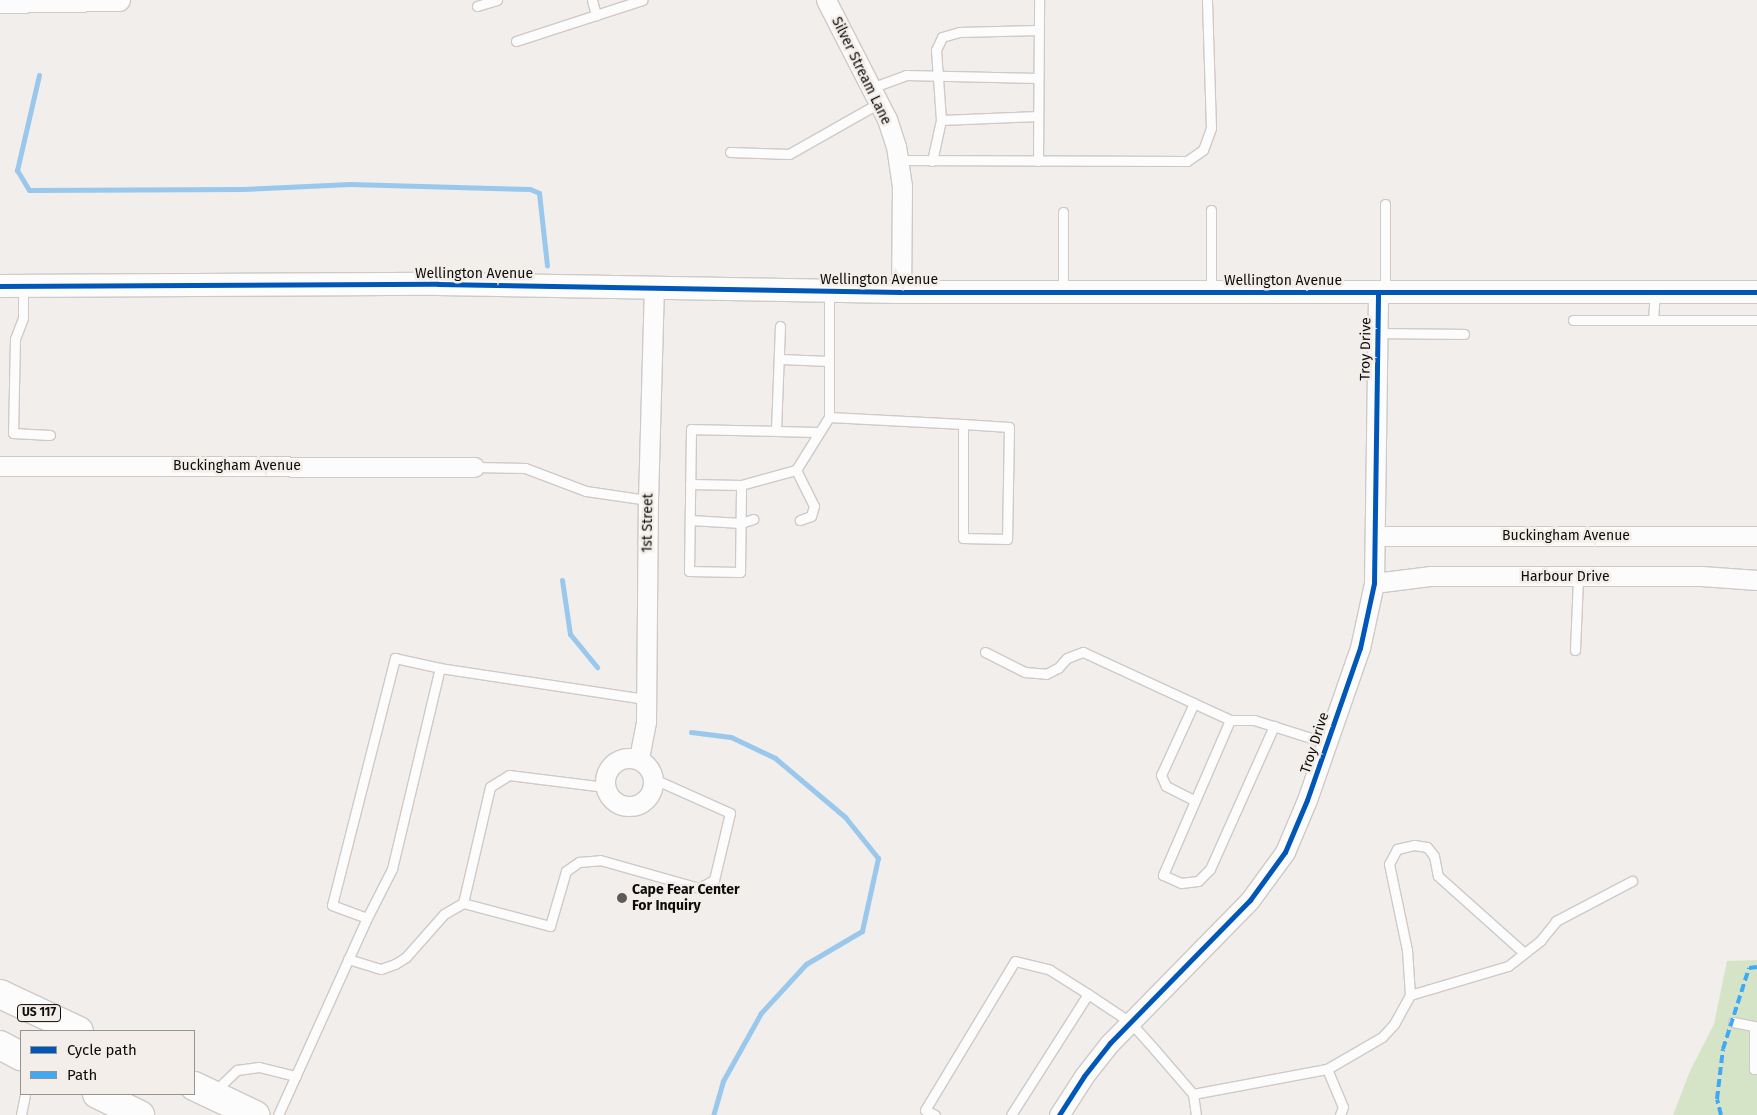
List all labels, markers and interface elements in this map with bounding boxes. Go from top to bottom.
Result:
street label: Silver Stream Lane [828,14,894,128]
street label: Wellington Avenue [415,266,533,282]
street label: Wellington Avenue [820,272,938,288]
street label: Wellington Avenue [1224,273,1342,289]
street label: Troy Drive [1357,317,1375,381]
street label: Buckingham Avenue [173,458,301,474]
street label: 1st Street [639,493,657,553]
street label: Buckingham Avenue [1502,528,1630,544]
street label: Harbour Drive [1520,569,1610,585]
street label: Troy Drive [1297,710,1333,776]
place label: Cape Fear Center For Inquiry [632,882,740,914]
marker: Cape Fear Center For Inquiry [616,892,628,904]
road number: US 117 [16,1004,62,1022]
legend [20,1030,195,1095]
text: Cycle path [67,1041,137,1059]
text: Path [67,1066,97,1084]

